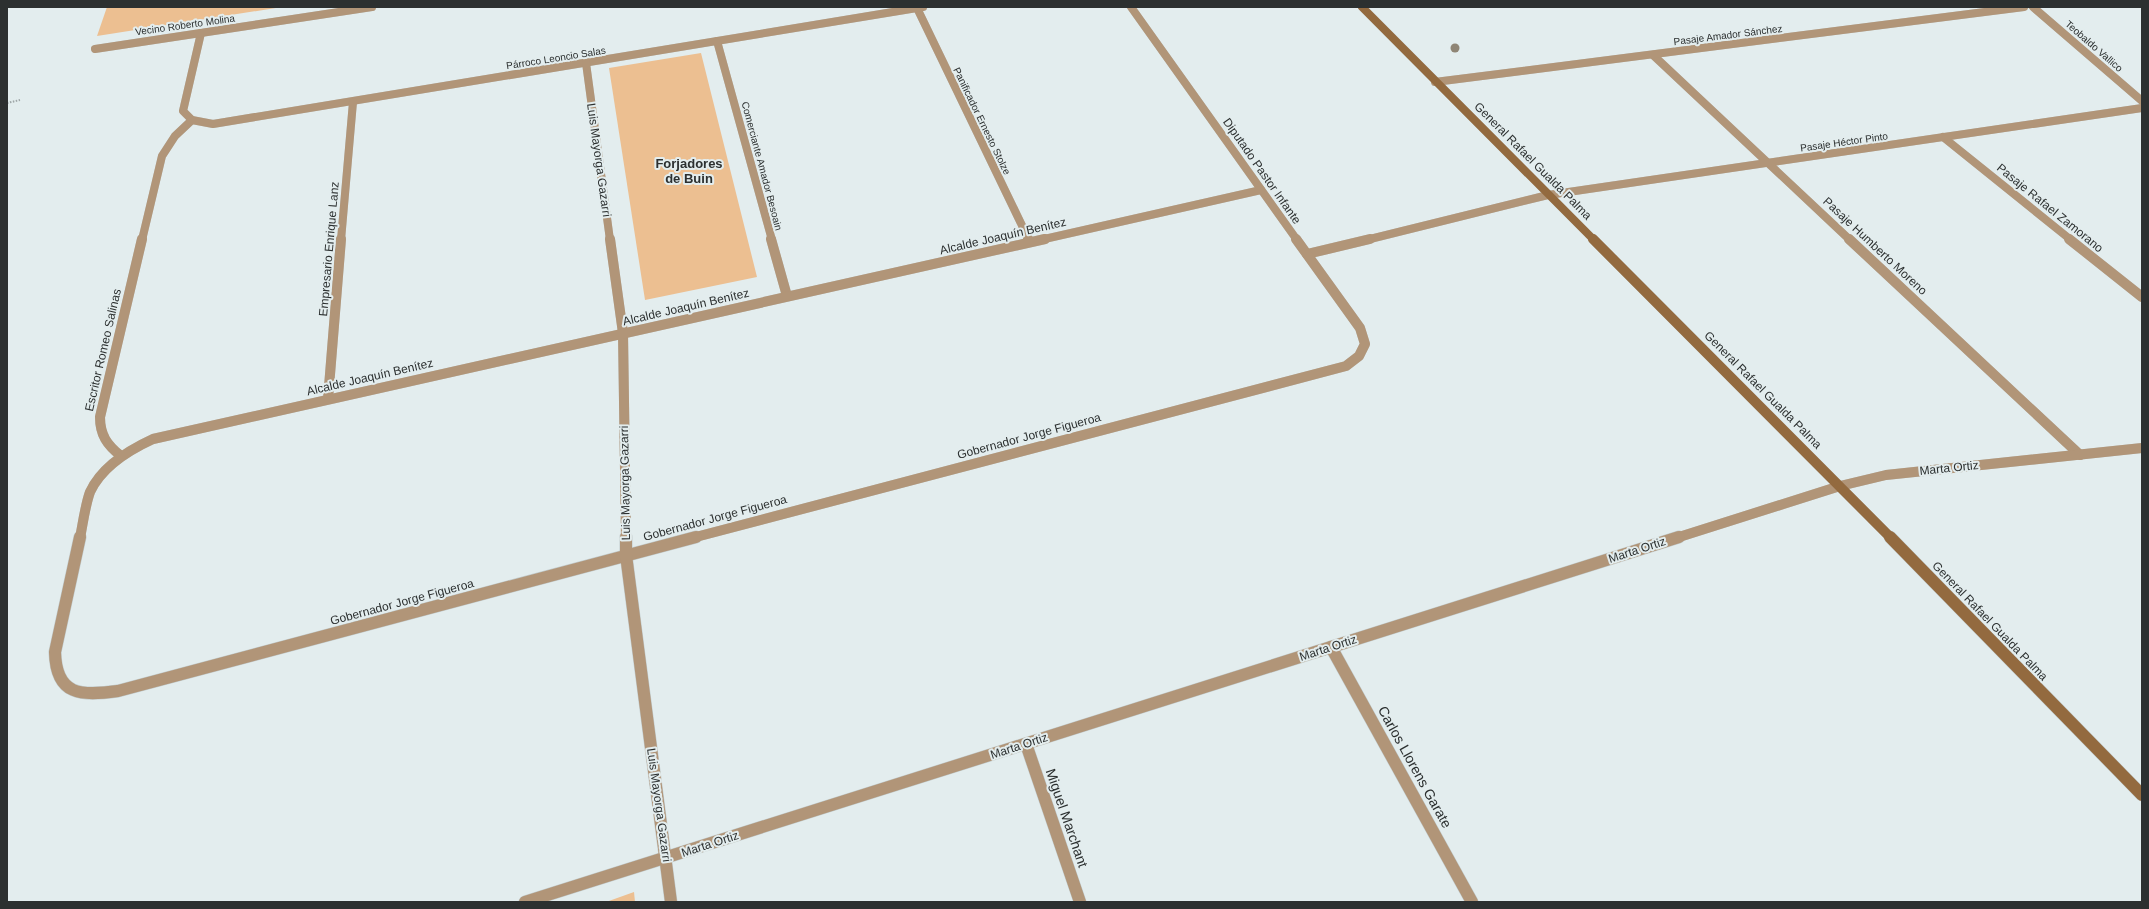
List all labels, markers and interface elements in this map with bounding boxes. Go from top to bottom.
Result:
street label: Vecino Roberto Molina [134,12,236,37]
street label: Teobaldo Vallico [2063,18,2125,74]
street label: Pasaje Amador Sánchez [1673,23,1783,47]
street label: Párroco Leoncio Salas [505,45,607,71]
street label: Panificador Ernesto Stolze [951,66,1013,177]
street label: General Rafael Gualda Palma [1471,99,1595,223]
street label: Comerciante Amador Besoain [739,100,785,232]
street label: Luis Mayorga Gazarri [584,102,614,218]
street label: Diputado Pastor Infante [1220,115,1304,227]
street label: Pasaje Héctor Pinto [1799,130,1889,154]
district label: Forjadores de Buin [655,156,723,186]
street label: Pasaje Rafael Zamorano [1994,161,2106,255]
street label: Empresario Enrique Lanz [316,181,342,317]
street label: Pasaje Humberto Moreno [1820,194,1930,298]
street label: Alcalde Joaquín Benítez [938,215,1068,257]
street label: Alcalde Joaquín Benítez [621,286,751,328]
street label: Escritor Romeo Salinas [82,287,124,413]
street label: General Rafael Gualda Palma [1701,328,1825,452]
street label: Alcalde Joaquín Benítez [305,356,435,398]
street label: Gobernador Jorge Figueroa [956,410,1103,462]
street label: Luis Mayorga Gazarri [617,426,633,540]
street label: Marta Ortiz [1919,458,1979,478]
street label: Gobernador Jorge Figueroa [642,492,789,544]
street label: Marta Ortiz [1607,534,1667,566]
street label: General Rafael Gualda Palma [1929,559,2051,684]
street label: Gobernador Jorge Figueroa [329,576,476,628]
street label: Marta Ortiz [1298,632,1358,664]
street label: Carlos Llorens Garate [1375,703,1455,831]
street label: Marta Ortiz [989,730,1049,762]
street label: Luis Mayorga Gazarri [644,747,674,863]
street label: Miguel Marchant [1043,766,1091,870]
street label: Marta Ortiz [680,828,740,860]

